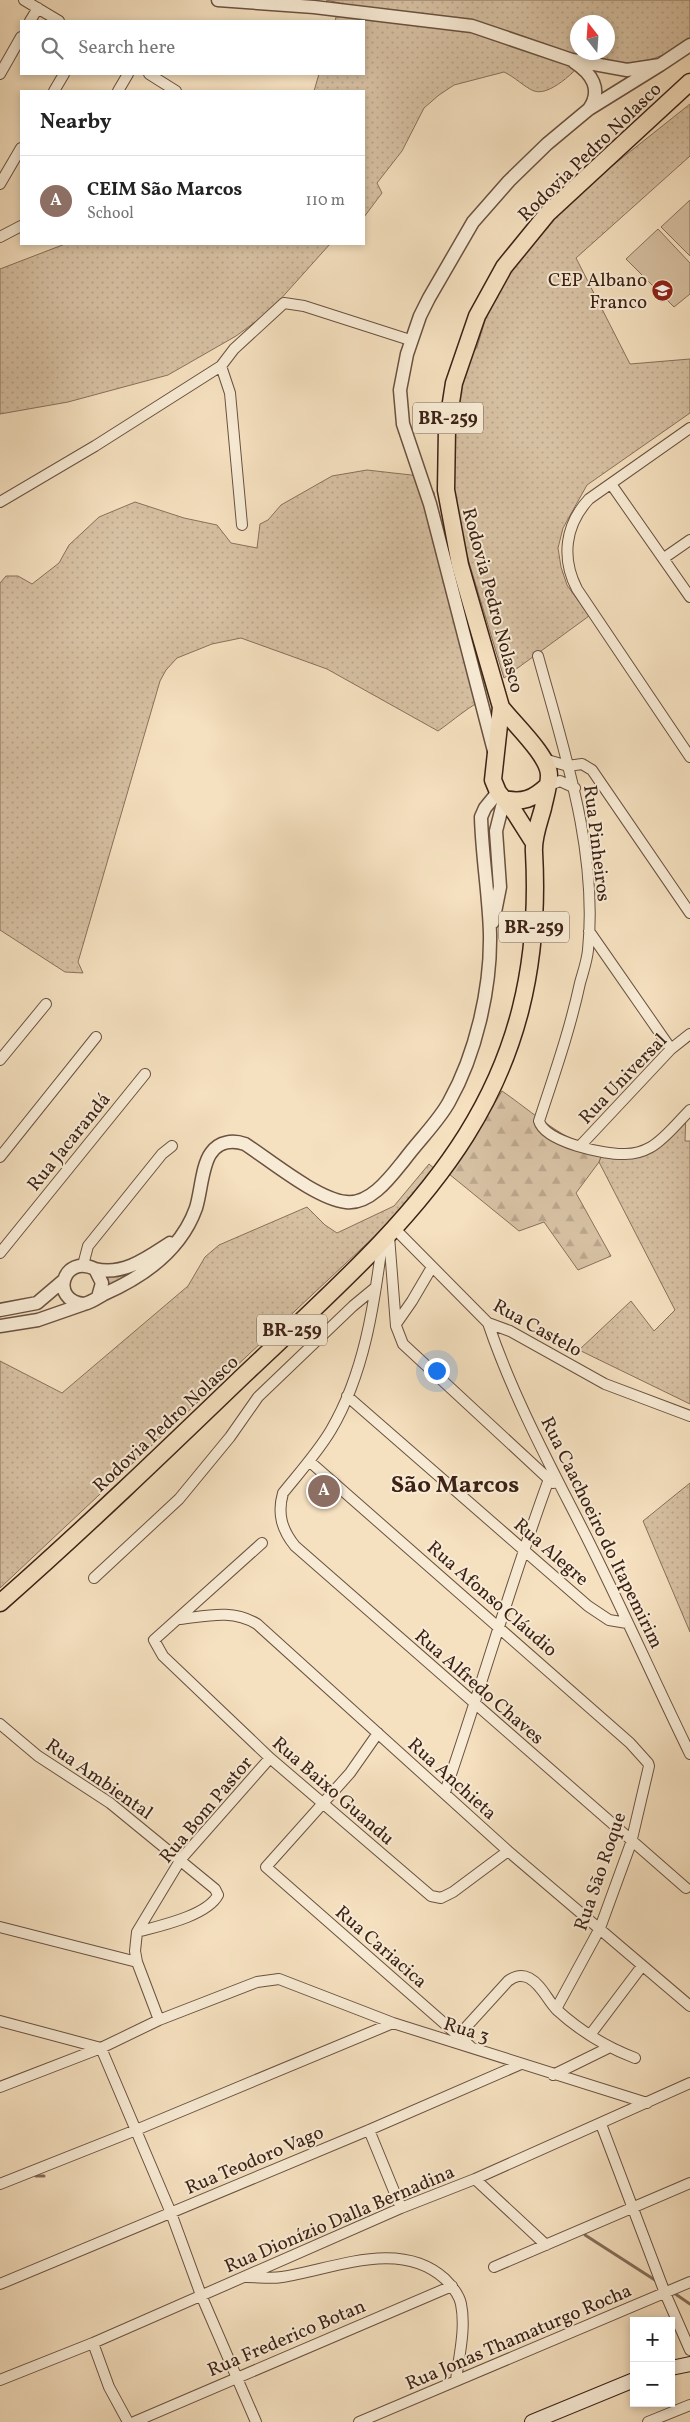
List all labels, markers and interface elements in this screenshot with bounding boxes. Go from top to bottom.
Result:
north arrow [570,15,615,60]
search box [20,20,365,75]
icon: search [38,34,66,62]
text: Search here [78,35,175,61]
street label: Rodovia Pedro Nolasco [513,77,668,228]
text: Nearby [40,108,111,137]
text: CEIM São Marcos [87,177,242,203]
text: A [50,190,62,212]
text: 110 m [306,190,345,212]
text: School [87,203,134,225]
place label: CEP Albano Franco [548,268,647,316]
school or university icon: CEP Albano Franco [651,278,675,302]
road number: BR-259 [413,402,483,433]
street label: Rodovia Pedro Nolasco [455,505,529,696]
street label: Rua Pinheiros [576,783,616,903]
road number: BR-259 [499,912,569,942]
street label: Rua Universal [573,1028,674,1130]
street label: Rua Jacarandá [22,1088,117,1197]
street label: Rua Castelo [488,1294,586,1364]
road number: BR-259 [257,1314,327,1346]
street label: Rodovia Pedro Nolasco [88,1350,245,1499]
your location [424,1358,450,1384]
street label: Rua Caachoeiro do Itapemirim [534,1413,669,1653]
district label: São Marcos [391,1469,519,1503]
pin: A [308,1472,340,1510]
street label: Rua Alegre [508,1513,594,1592]
street label: Rua Afonso Cláudio [421,1536,563,1663]
street label: Rua Alfredo Chaves [408,1624,549,1751]
street label: Rua Baixo Guandu [266,1731,399,1852]
street label: Rua Anchieta [401,1732,502,1827]
street label: Rua Ambiental [40,1733,158,1826]
street label: Rua Bom Pastor [154,1751,259,1869]
street label: Rua São Roque [568,1809,633,1934]
street label: Rua Cariacica [329,1900,432,1995]
street label: Rua 3 [440,2011,493,2050]
street label: Rua Teodoro Vago [182,2120,328,2202]
street label: Rua Dionízio Dalla Bernadina [221,2159,459,2280]
street label: Rua Jonas Thamaturgo Rocha [402,2278,636,2397]
street label: Rua Frederico Botan [204,2294,370,2384]
map controls [630,2317,675,2407]
button: + [630,2317,675,2362]
button: − [630,2362,675,2407]

